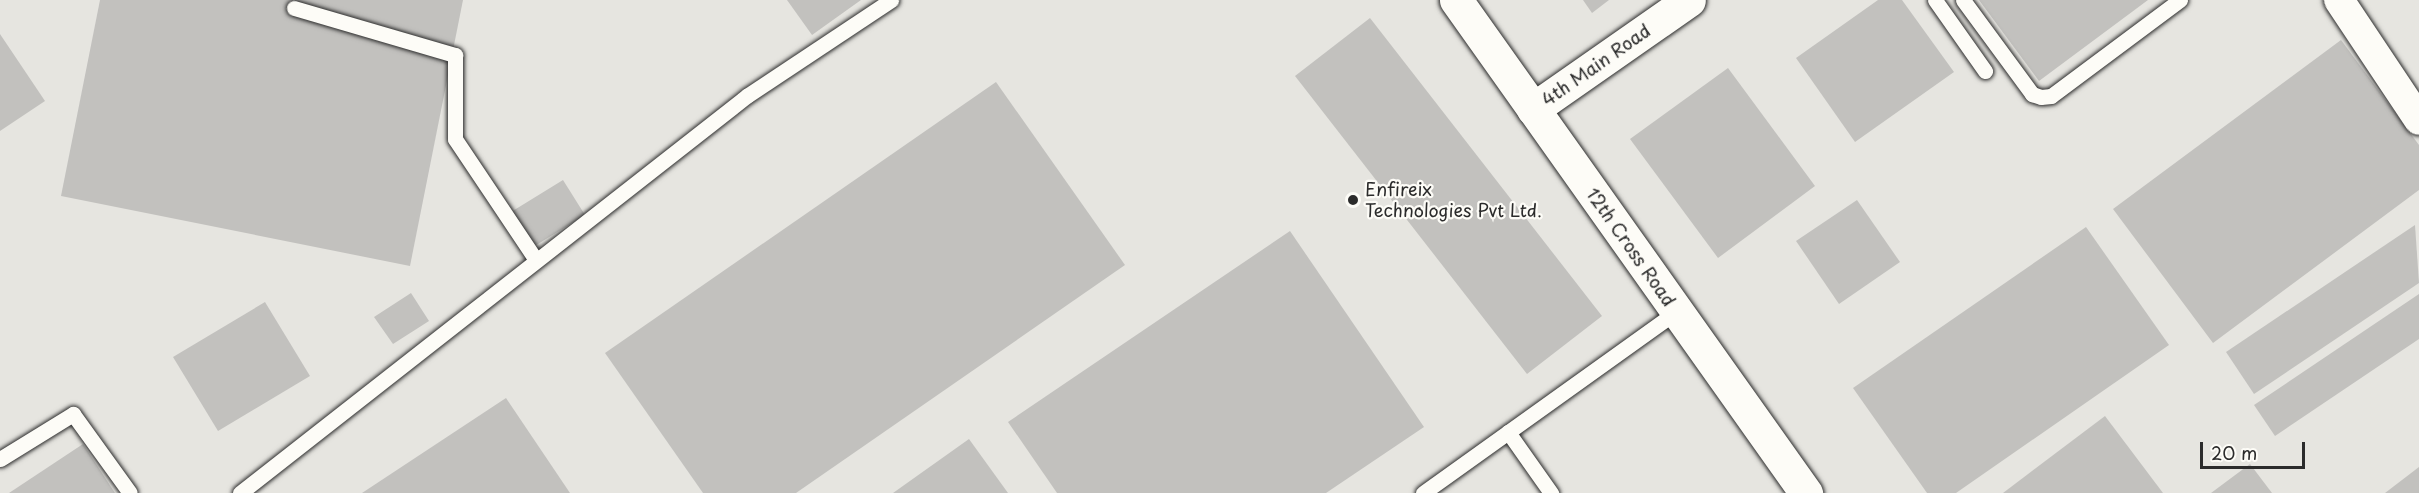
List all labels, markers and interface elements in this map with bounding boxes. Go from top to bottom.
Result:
street label: 4th Main Road [1537,19,1655,111]
place label: Enfireix Technologies Pvt Ltd. [1365,179,1543,222]
street label: 12th Cross Road [1582,183,1680,311]
marker: Enfireix Technologies Pvt Ltd. [1346,193,1360,207]
scale bar [2203,430,2308,468]
text: 20 m [2211,439,2257,466]

